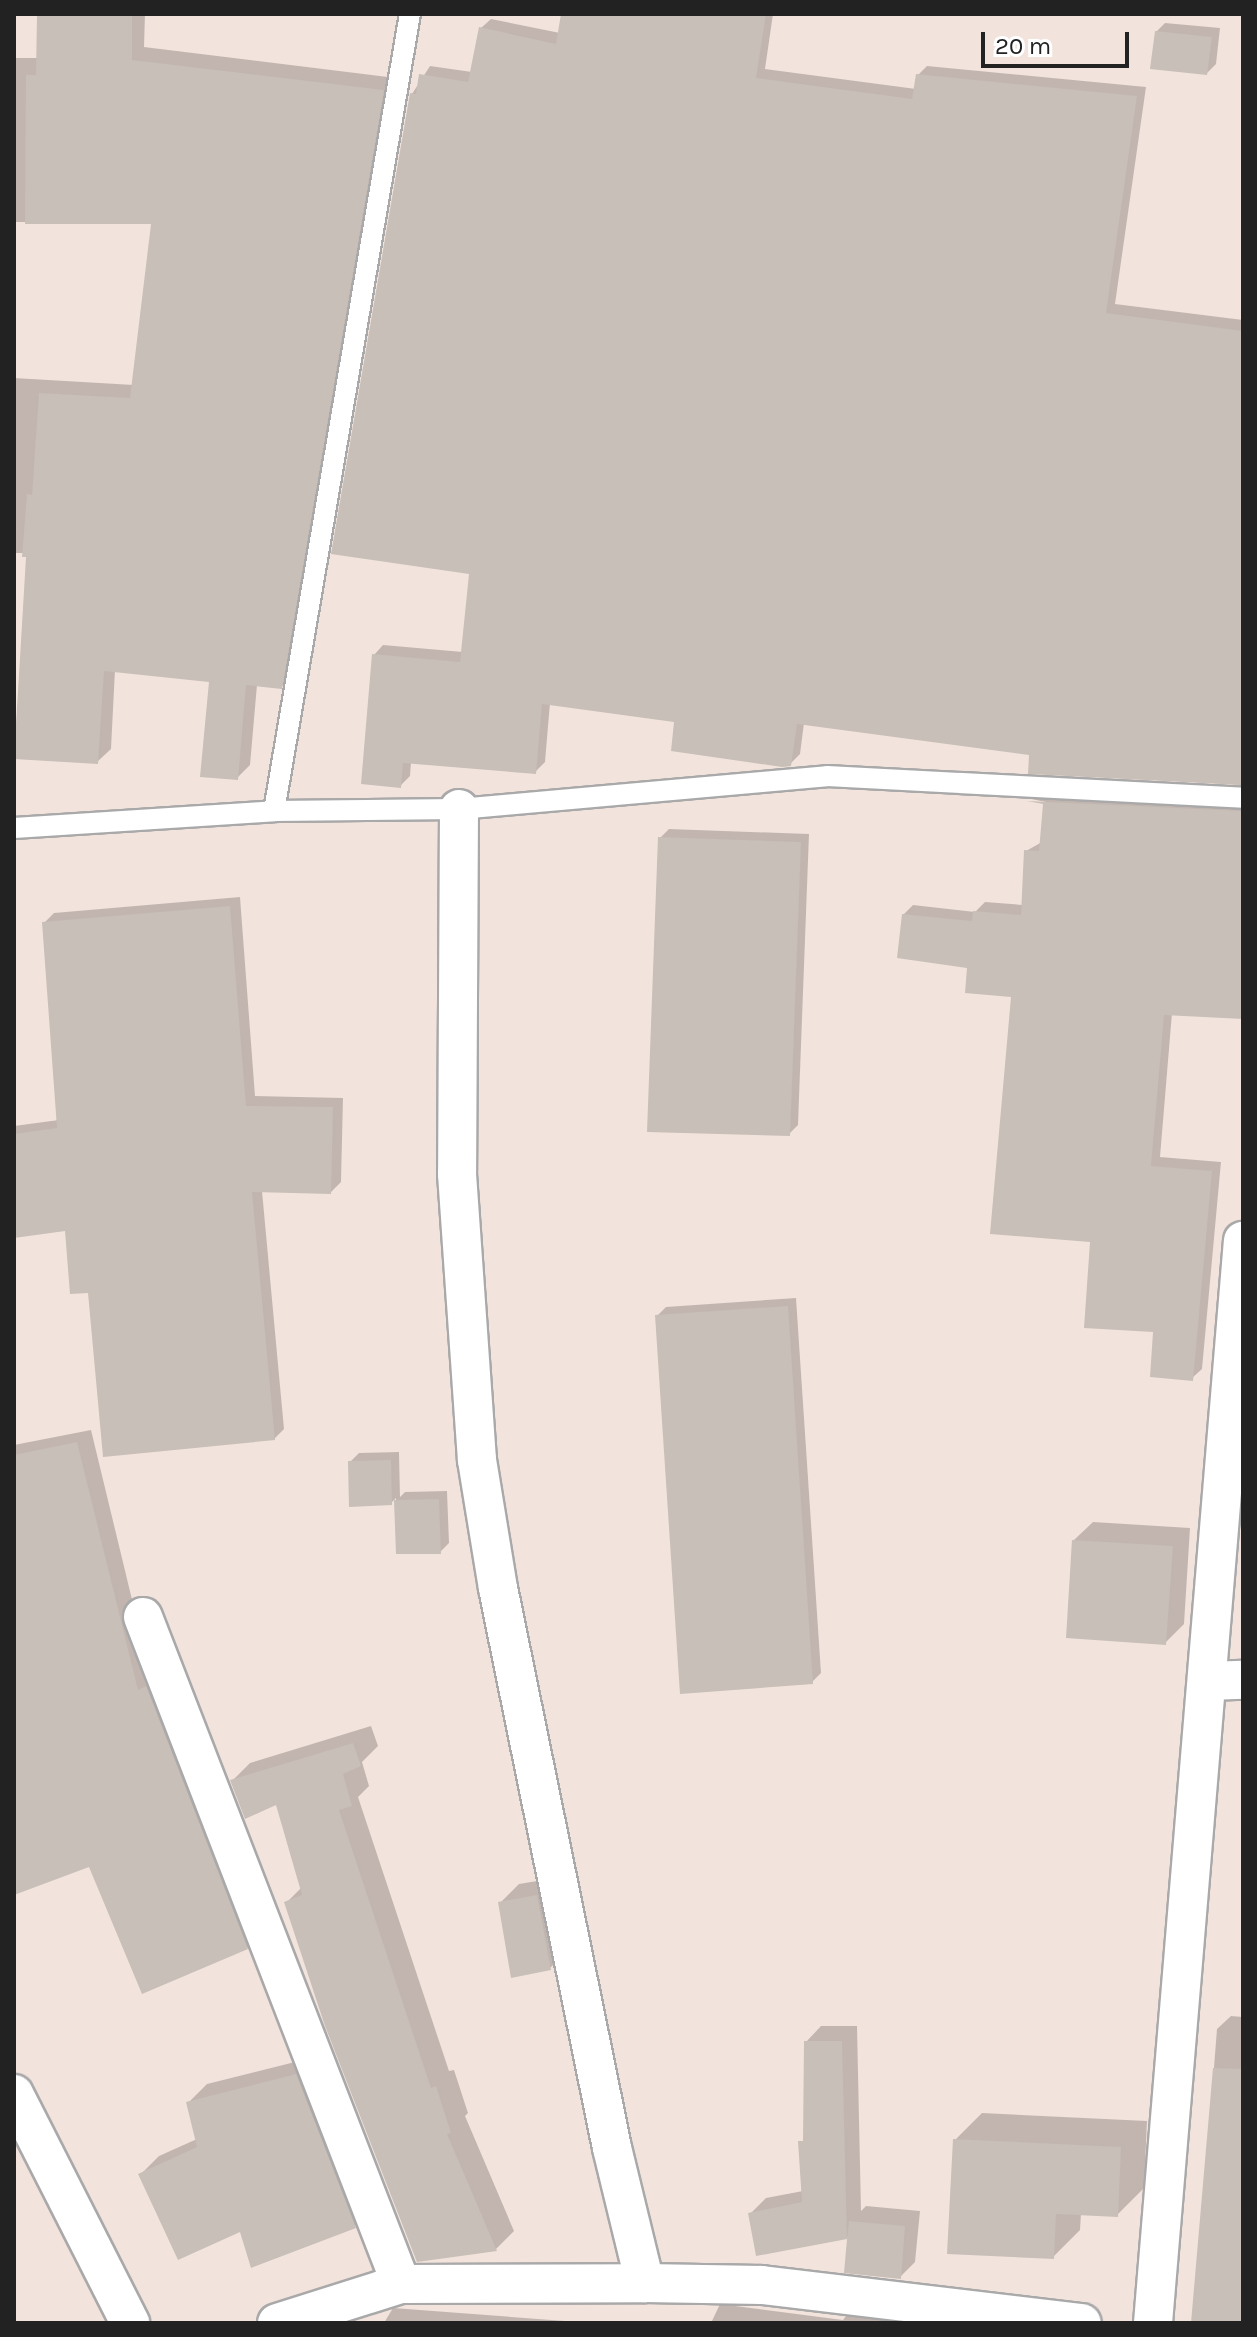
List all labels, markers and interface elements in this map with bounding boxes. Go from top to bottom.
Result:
scale bar [985,16,1133,66]
text: 20 m [995,32,1051,60]

